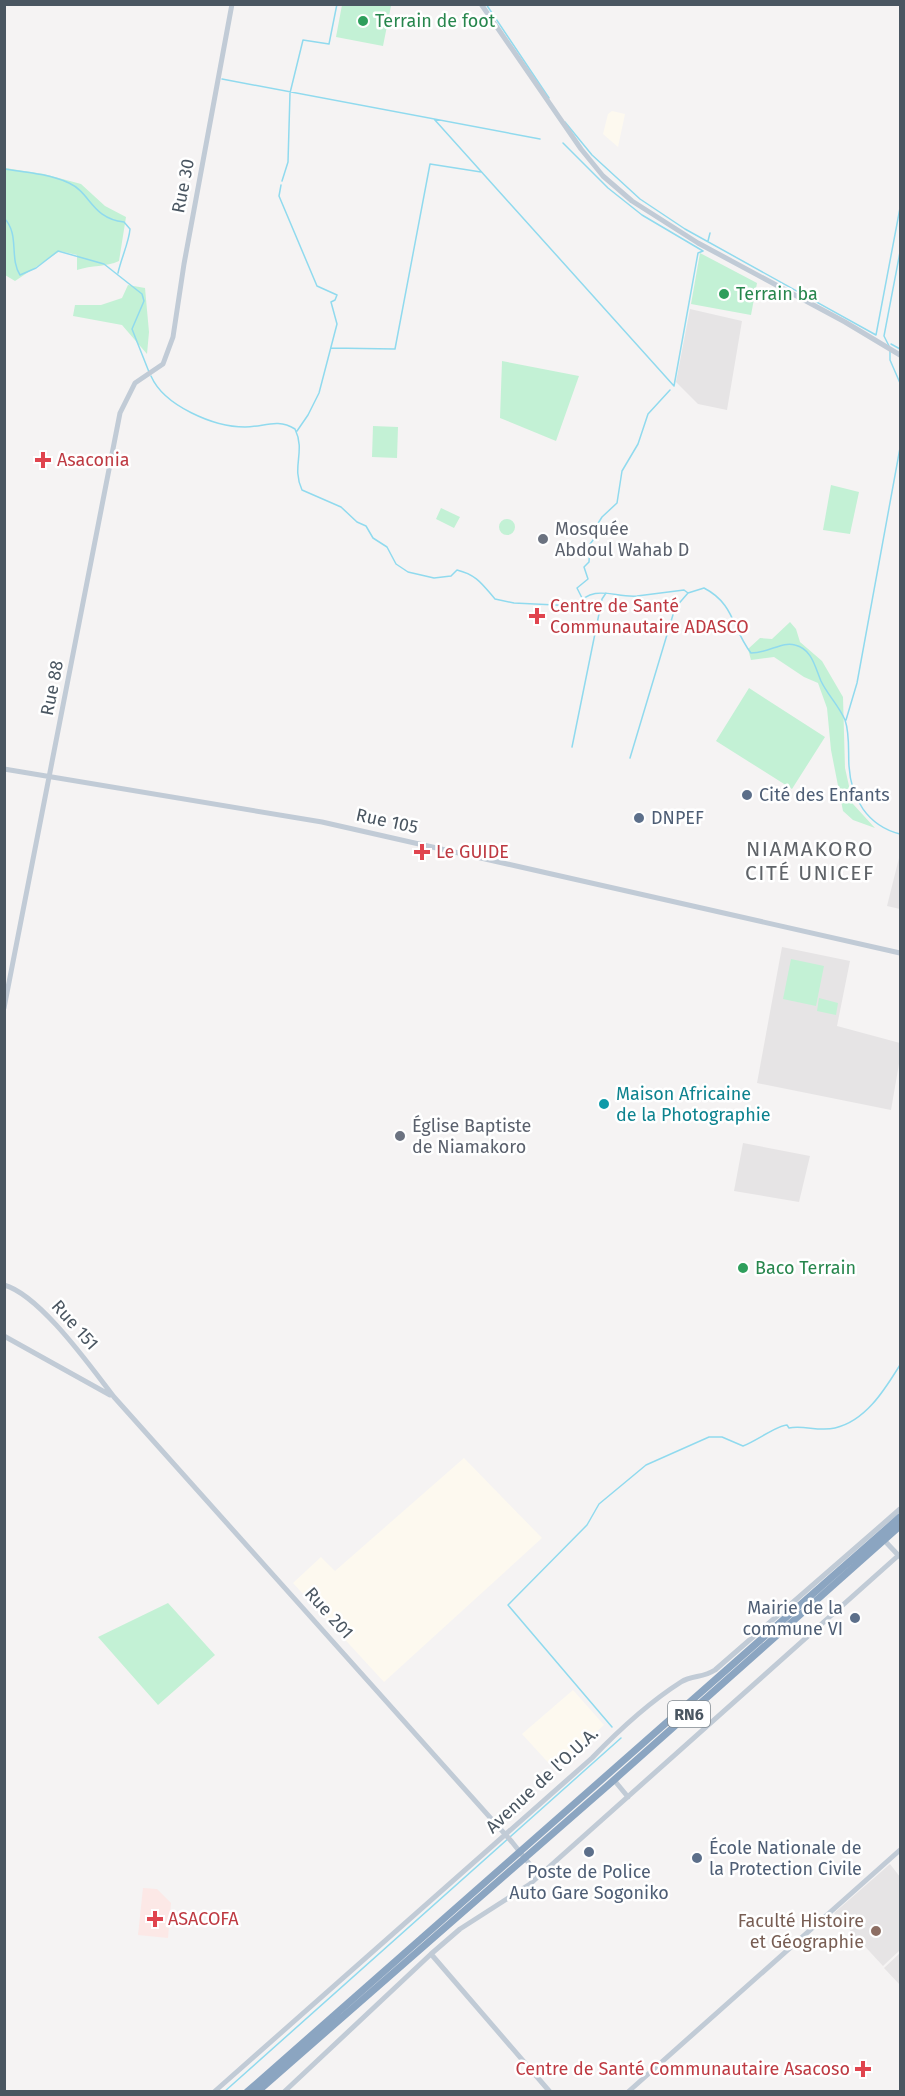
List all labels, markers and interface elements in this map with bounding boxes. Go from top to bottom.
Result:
place label: Terrain de foot [375,10,496,32]
marker: Terrain de foot [356,14,370,28]
street label: Rue 30 [167,157,199,215]
place label: Terrain ba [736,283,818,305]
marker: Terrain ba [717,287,731,301]
place label: Asaconia [57,449,130,471]
marker: Asaconia [34,451,52,469]
place label: Mosquée Abdoul Wahab D [555,518,689,561]
marker: Mosquée Abdoul Wahab D [536,532,550,546]
place label: Centre de Santé Communautaire ADASCO [550,595,749,638]
marker: Centre de Santé Communautaire ADASCO [528,607,546,625]
street label: Rue 88 [36,658,68,717]
place label: Cité des Enfants [759,784,890,806]
marker: Cité des Enfants [740,788,754,802]
street label: Rue 105 [354,804,420,838]
place label: DNPEF [651,807,704,829]
marker: DNPEF [632,811,646,825]
district label: NIAMAKORO CITÉ UNICEF [745,836,875,886]
place label: Le GUIDE [436,841,509,863]
marker: Le GUIDE [413,843,431,861]
place label: Maison Africaine de la Photographie [616,1083,771,1126]
marker: Maison Africaine de la Photographie [597,1097,611,1111]
place label: Église Baptiste de Niamakoro [412,1114,531,1158]
marker: Église Baptiste de Niamakoro [393,1129,407,1143]
place label: Baco Terrain [755,1257,856,1279]
marker: Baco Terrain [736,1261,750,1275]
street label: Rue 151 [47,1295,103,1355]
street label: Rue 201 [300,1583,358,1643]
place label: Mairie de la commune VI [742,1597,843,1640]
marker: Mairie de la commune VI [848,1611,862,1625]
road number: RN6 [668,1701,710,1727]
street label: Avenue de l'O.U.A. [481,1722,603,1838]
place label: École Nationale de la Protection Civile [709,1836,862,1880]
marker: Poste de Police Auto Gare Sogoniko [582,1845,596,1859]
marker: École Nationale de la Protection Civile [690,1851,704,1865]
place label: Poste de Police Auto Gare Sogoniko [509,1861,669,1904]
place label: ASACOFA [168,1908,239,1930]
marker: ASACOFA [146,1910,164,1928]
place label: Faculté Histoire et Géographie [738,1910,864,1953]
marker: Faculté Histoire et Géographie [869,1924,883,1938]
place label: Centre de Santé Communautaire Asacoso [516,2058,850,2080]
marker: Centre de Santé Communautaire Asacoso [854,2060,872,2078]

